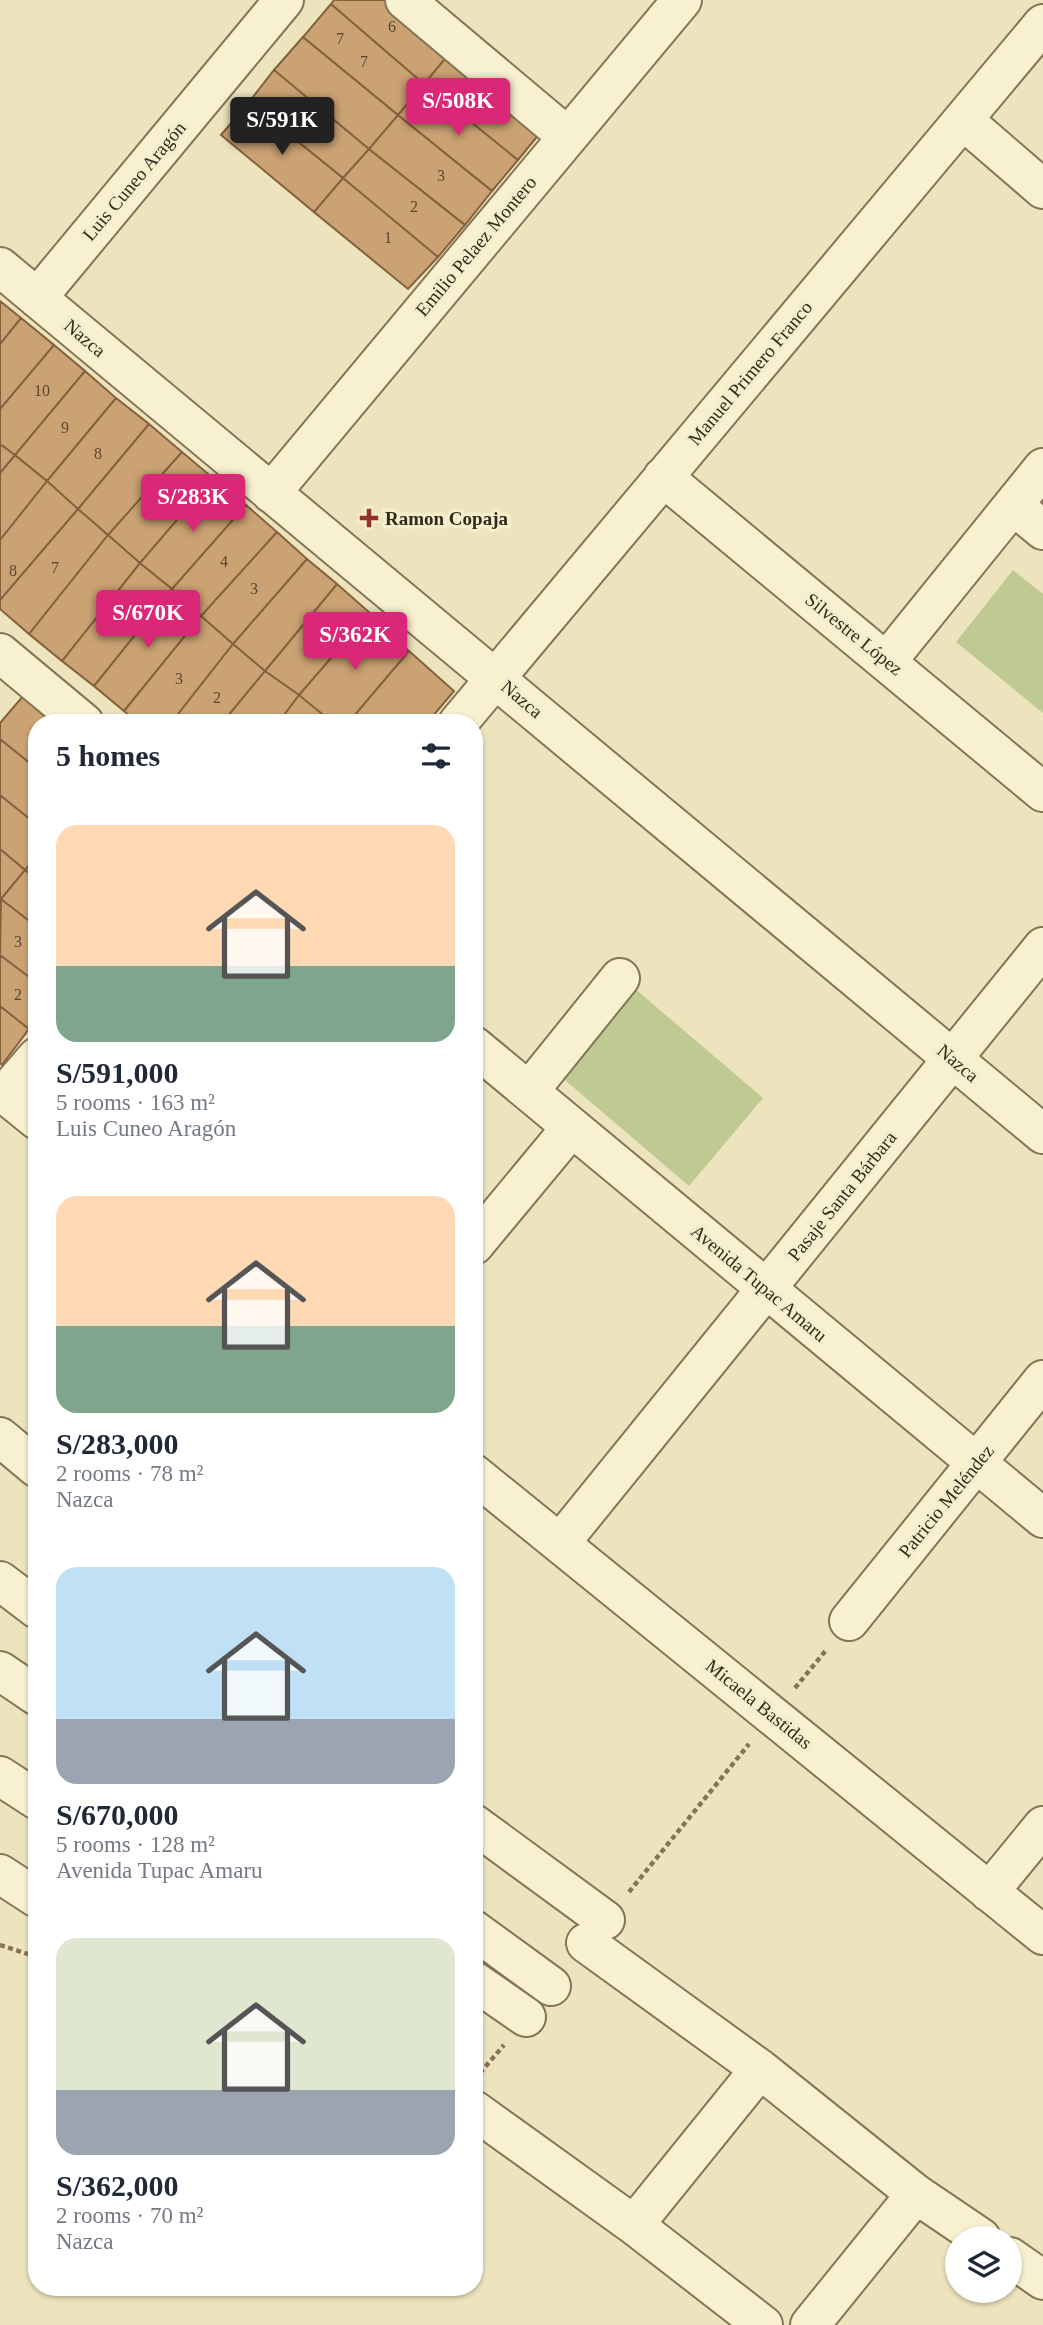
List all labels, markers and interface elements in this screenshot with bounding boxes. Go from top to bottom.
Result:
house number: 6 [388,18,396,35]
house number: 7 [336,30,344,47]
house number: 7 [360,53,368,70]
pin: S/508K [401,78,515,138]
text: S/508K [422,88,494,113]
pin: S/591K [225,97,339,157]
text: S/591K [246,107,318,132]
street label: Luis Cuneo Aragón [78,117,190,245]
house number: 3 [437,167,445,184]
street label: Emilio Pelaez Montero [411,172,541,320]
house number: 2 [410,198,418,215]
house number: 1 [384,229,392,246]
street label: Manuel Primero Franco [684,297,816,449]
street label: Nazca [60,315,110,362]
house number: 10 [34,382,50,399]
house number: 9 [61,419,69,436]
house number: 8 [94,445,102,462]
pin: S/283K [136,475,250,534]
text: S/283K [157,484,229,509]
marker: Ramon Copaja [359,508,379,528]
place label: Ramon Copaja [385,508,508,529]
house number: 4 [220,553,228,570]
house number: 7 [51,559,59,576]
house number: 8 [9,562,17,579]
house number: 3 [250,580,258,597]
street label: Silvestre López [801,588,907,680]
pin: S/670K [91,590,205,650]
text: S/670K [112,600,184,625]
pin: S/362K [298,612,412,672]
text: S/362K [319,622,391,647]
house number: 3 [175,670,183,687]
street label: Nazca [497,676,547,723]
house number: 2 [213,689,221,706]
icon: filters [417,737,455,775]
text: 5 homes [56,739,160,772]
icon: home [193,871,319,997]
house number: 3 [14,933,22,950]
house number: 2 [14,986,22,1003]
street label: Nazca [933,1040,983,1087]
text: S/591,000 [56,1056,179,1089]
text: 5 rooms · 163 m² [56,1090,215,1115]
text: Luis Cuneo Aragón [56,1116,236,1141]
street label: Pasaje Santa Bárbara [783,1127,901,1265]
street label: Avenida Tupac Amaru [687,1220,831,1346]
icon: home [193,1242,319,1368]
text: S/283,000 [56,1427,179,1460]
street label: Patricio Meléndez [894,1440,998,1562]
text: 2 rooms · 78 m² [56,1461,203,1486]
text: Nazca [56,1487,113,1512]
icon: home [193,1613,319,1739]
street label: Micaela Bastidas [702,1655,816,1753]
text: S/670,000 [56,1798,179,1831]
text: 5 rooms · 128 m² [56,1832,215,1857]
text: Avenida Tupac Amaru [56,1858,263,1883]
icon: home [193,1984,319,2110]
text: S/362,000 [56,2169,179,2202]
text: 2 rooms · 70 m² [56,2203,203,2228]
map controls [945,2226,1022,2303]
button: layers [945,2226,1022,2303]
text: Nazca [56,2229,113,2254]

